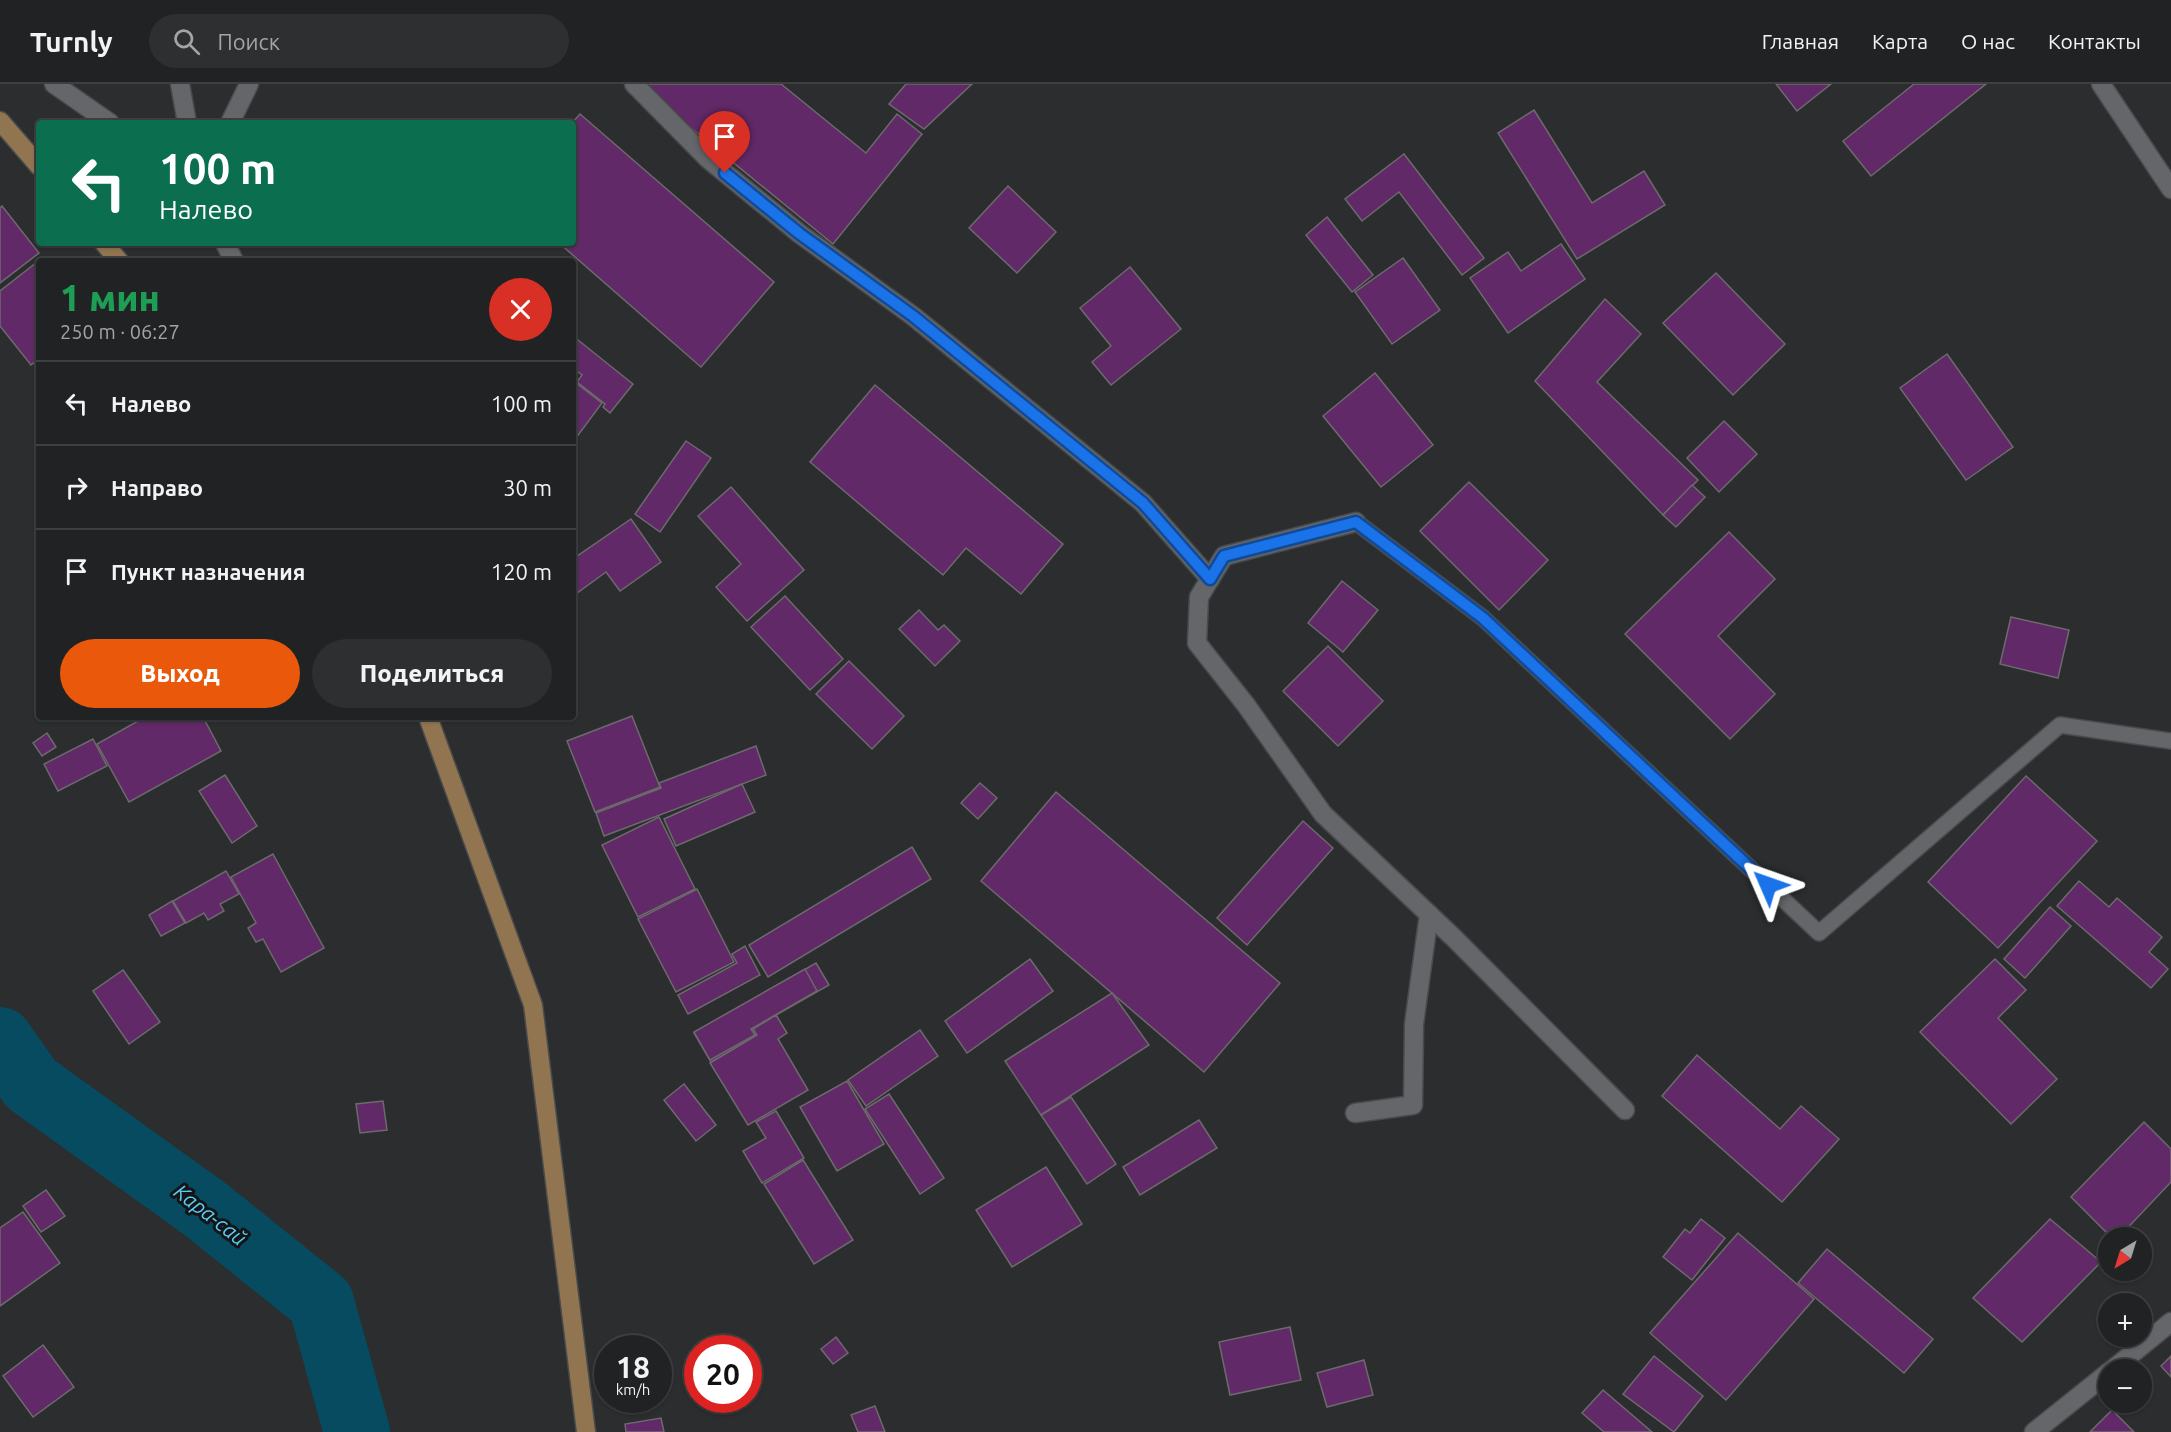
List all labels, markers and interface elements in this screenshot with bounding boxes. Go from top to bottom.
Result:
search box [149,14,569,68]
icon: search [170,25,203,58]
text: Turnly [30,26,113,57]
text: Поиск [218,29,280,54]
text: Главная [1762,29,1839,53]
text: Карта [1872,29,1928,53]
text: О нас [1961,29,2015,53]
text: Контакты [2048,29,2141,53]
pin [699,111,750,173]
icon: arrive [708,120,741,153]
icon: left [60,144,138,222]
text: 100 m [159,145,276,192]
text: Налево [159,194,253,224]
text: 1 мин [60,277,160,318]
button: close [489,278,552,341]
text: 250 m · 06:27 [60,320,180,343]
icon: left [60,387,93,420]
text: Налево [111,391,191,416]
text: 100 m [491,391,552,416]
icon: right [60,471,93,504]
text: Направо [111,475,203,500]
text: 30 m [503,475,552,500]
icon: arrive [60,555,93,588]
text: Пункт назначения [111,559,305,584]
text: 120 m [491,559,552,584]
button: Выход [60,639,300,708]
button: Поделиться [312,639,552,708]
position arrow [1736,853,1800,917]
water label: Кара-сай [170,1179,251,1250]
north arrow [2098,1227,2152,1281]
map controls [2098,1227,2152,1413]
button: + [2098,1293,2152,1347]
speed limit sign: 20 [684,1335,762,1413]
text: 18 [616,1350,650,1384]
button: − [2098,1359,2152,1413]
text: km/h [616,1381,650,1398]

